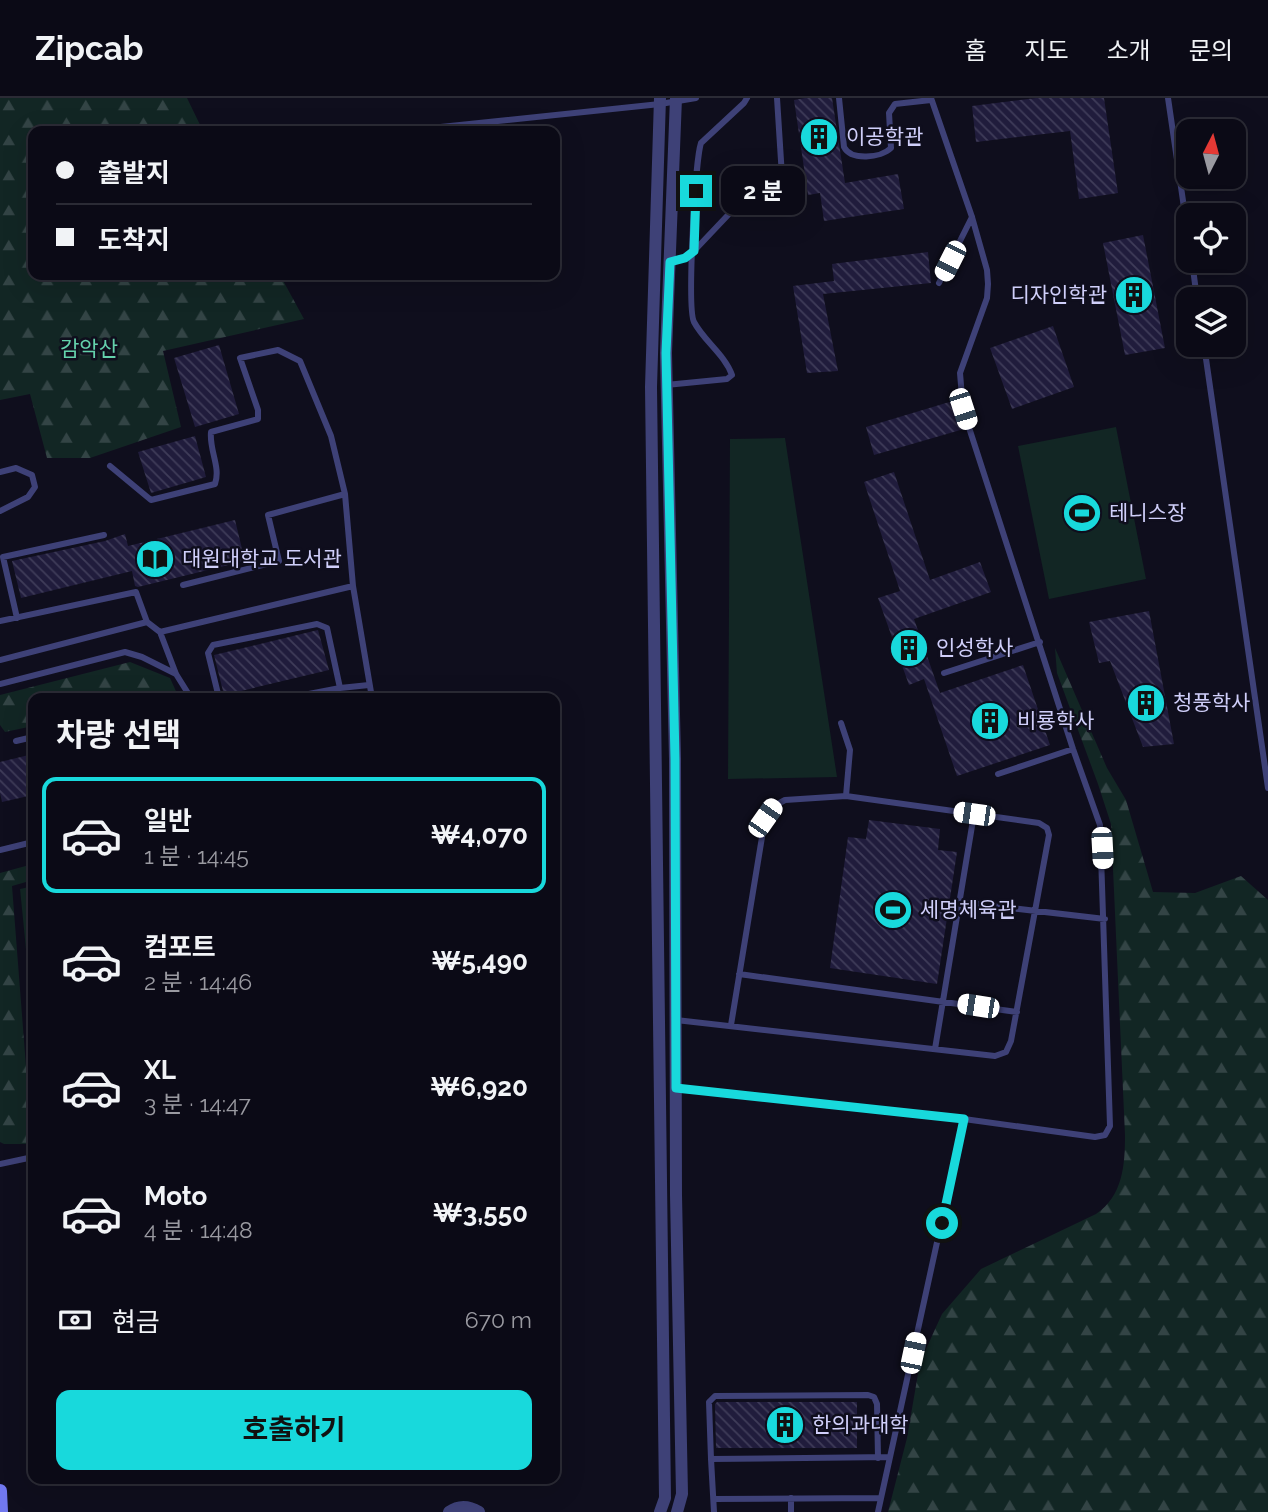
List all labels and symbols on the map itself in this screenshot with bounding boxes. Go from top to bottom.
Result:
building icon: 이공학관 [798,116,840,158]
north arrow [1176,119,1246,189]
place label: 이공학관 [846,124,923,149]
callout: 2 분 [720,166,804,216]
route end [680,175,712,207]
car [932,238,969,284]
building icon: 디자인학관 [1113,274,1155,316]
place label: 디자인학관 [1010,282,1107,307]
park label: 감악산 [60,336,118,361]
car [947,386,980,432]
sports icon: 테니스장 [1061,492,1103,534]
place label: 테니스장 [1109,500,1186,525]
library icon: 대원대학교 도서관 [134,538,176,580]
place label: 대원대학교 도서관 [182,546,342,571]
building icon: 인성학사 [888,627,930,669]
place label: 인성학사 [936,635,1013,660]
building icon: 청풍학사 [1125,682,1167,724]
place label: 청풍학사 [1173,690,1250,715]
building icon: 비룡학사 [969,700,1011,742]
place label: 비룡학사 [1017,708,1094,733]
car [745,795,786,841]
car [952,801,997,827]
car [1091,826,1114,870]
sports icon: 세명체육관 [872,889,914,931]
place label: 세명체육관 [920,897,1017,922]
car [956,992,1001,1020]
route start [926,1207,958,1239]
car [899,1330,928,1376]
building icon: 한의과대학 [764,1404,806,1446]
place label: 한의과대학 [812,1412,909,1437]

